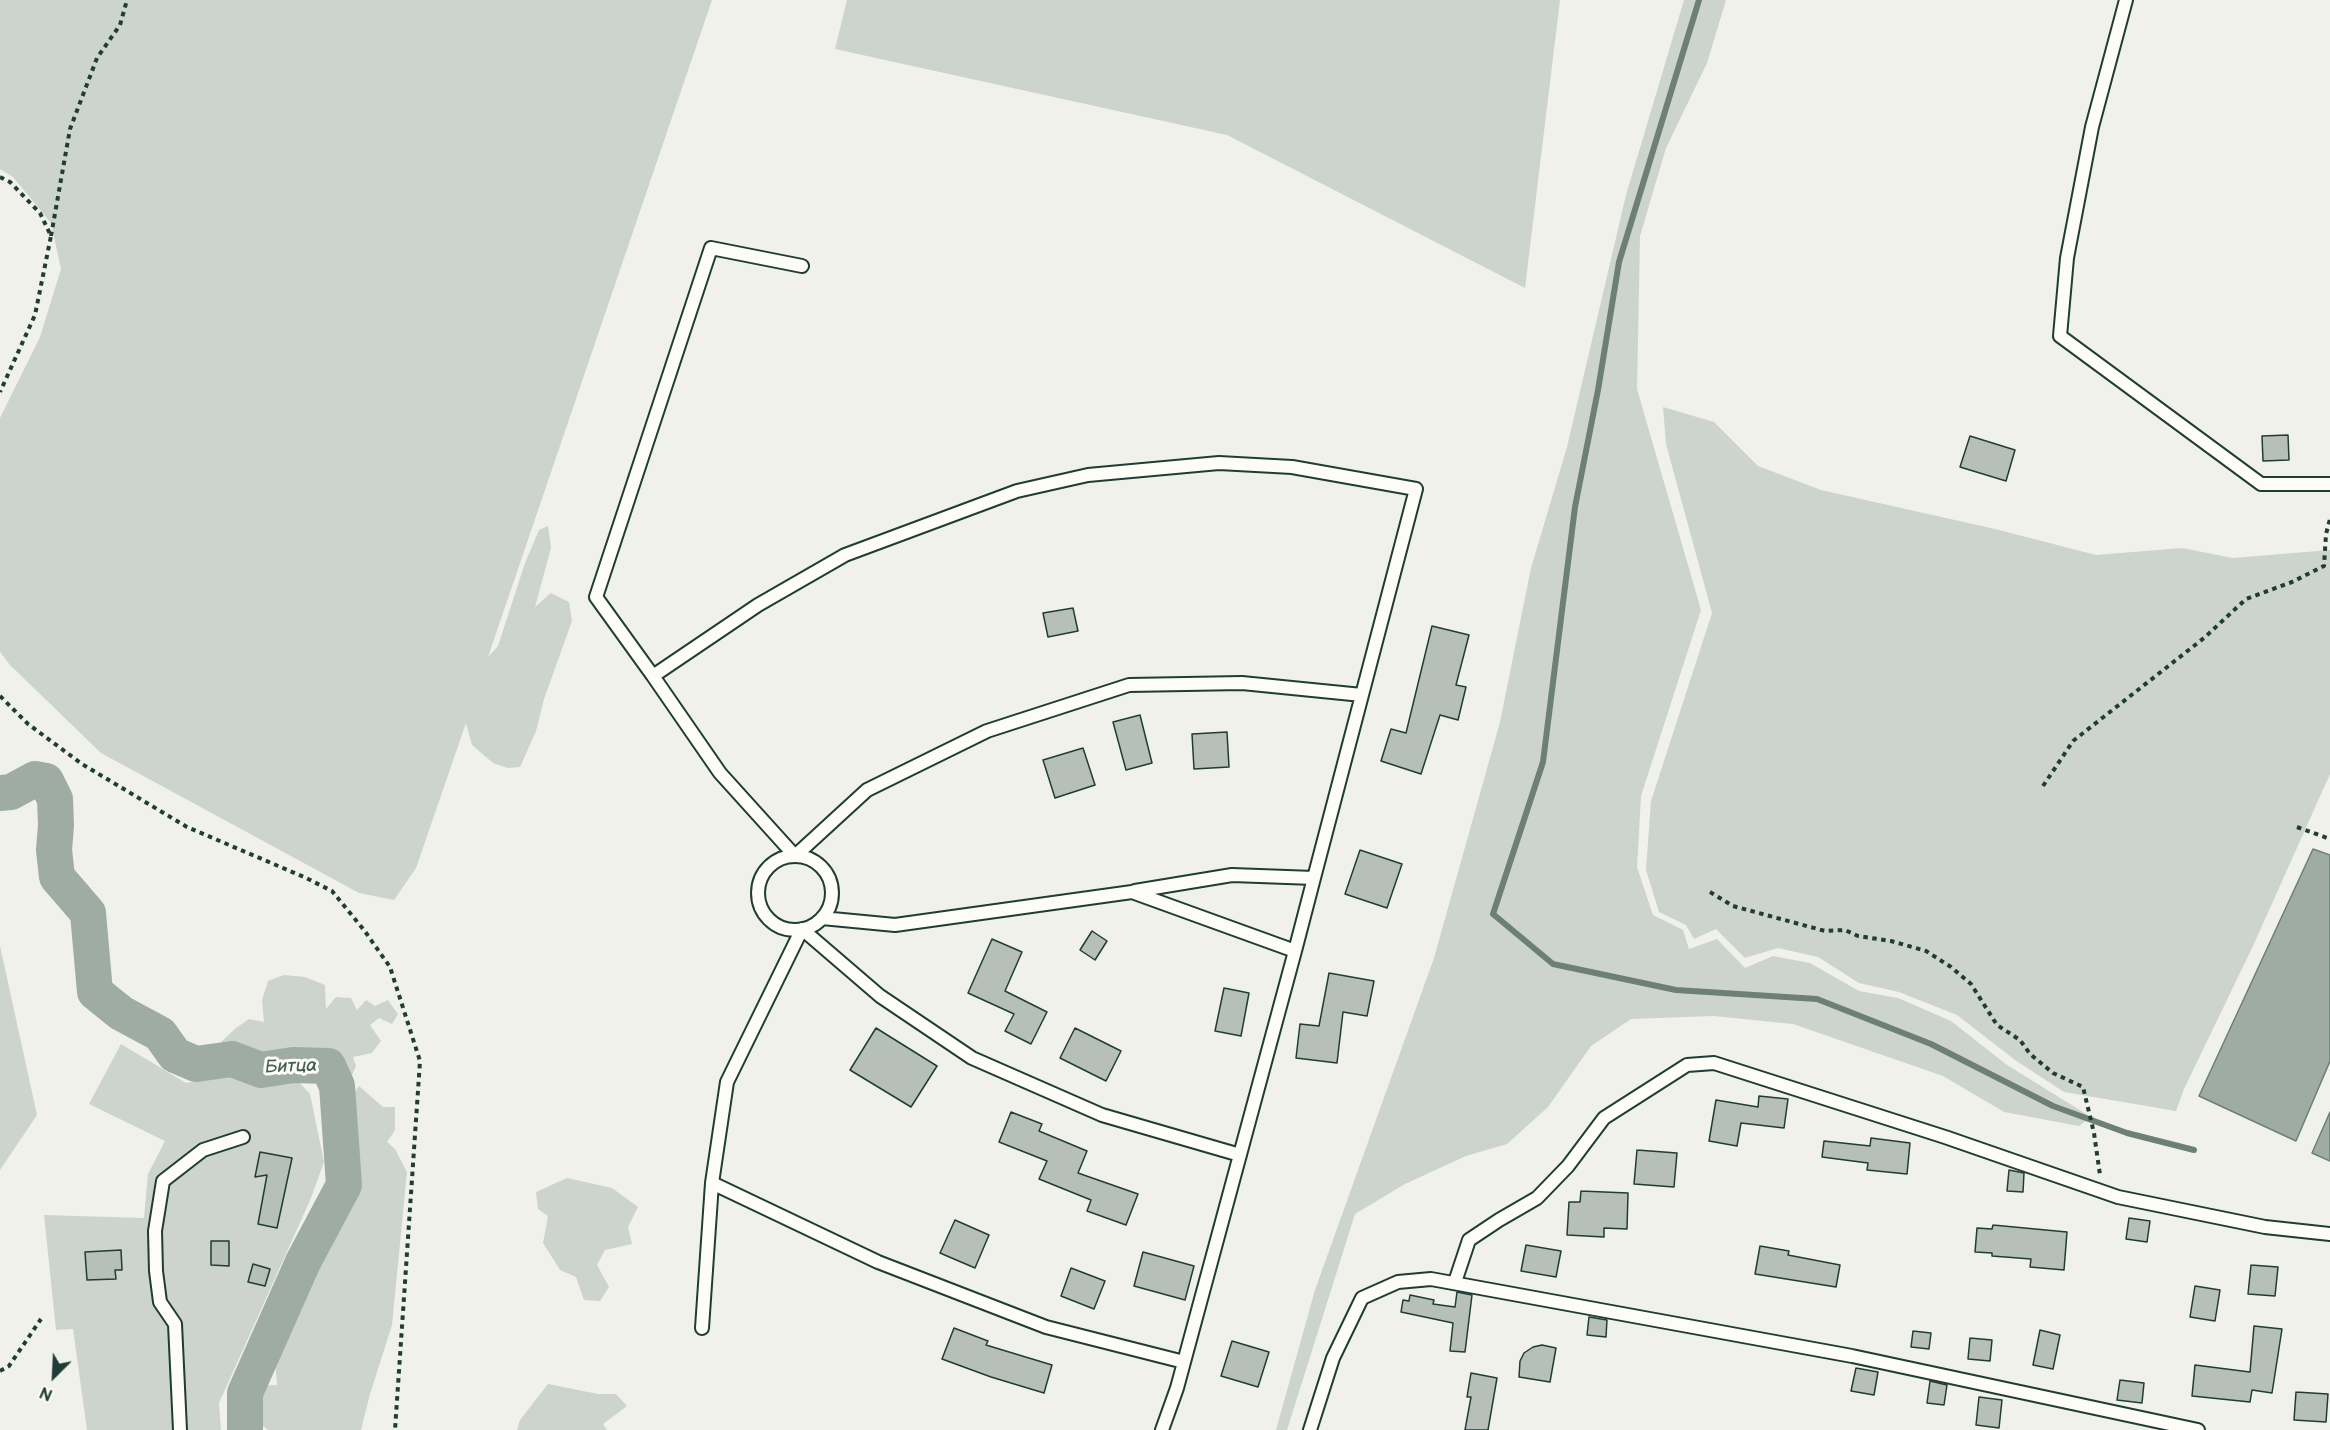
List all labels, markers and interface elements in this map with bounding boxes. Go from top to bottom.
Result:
water label: Битца [265,1055,317,1079]
north arrow [24,1346,84,1406]
text: N [37,1382,56,1404]

